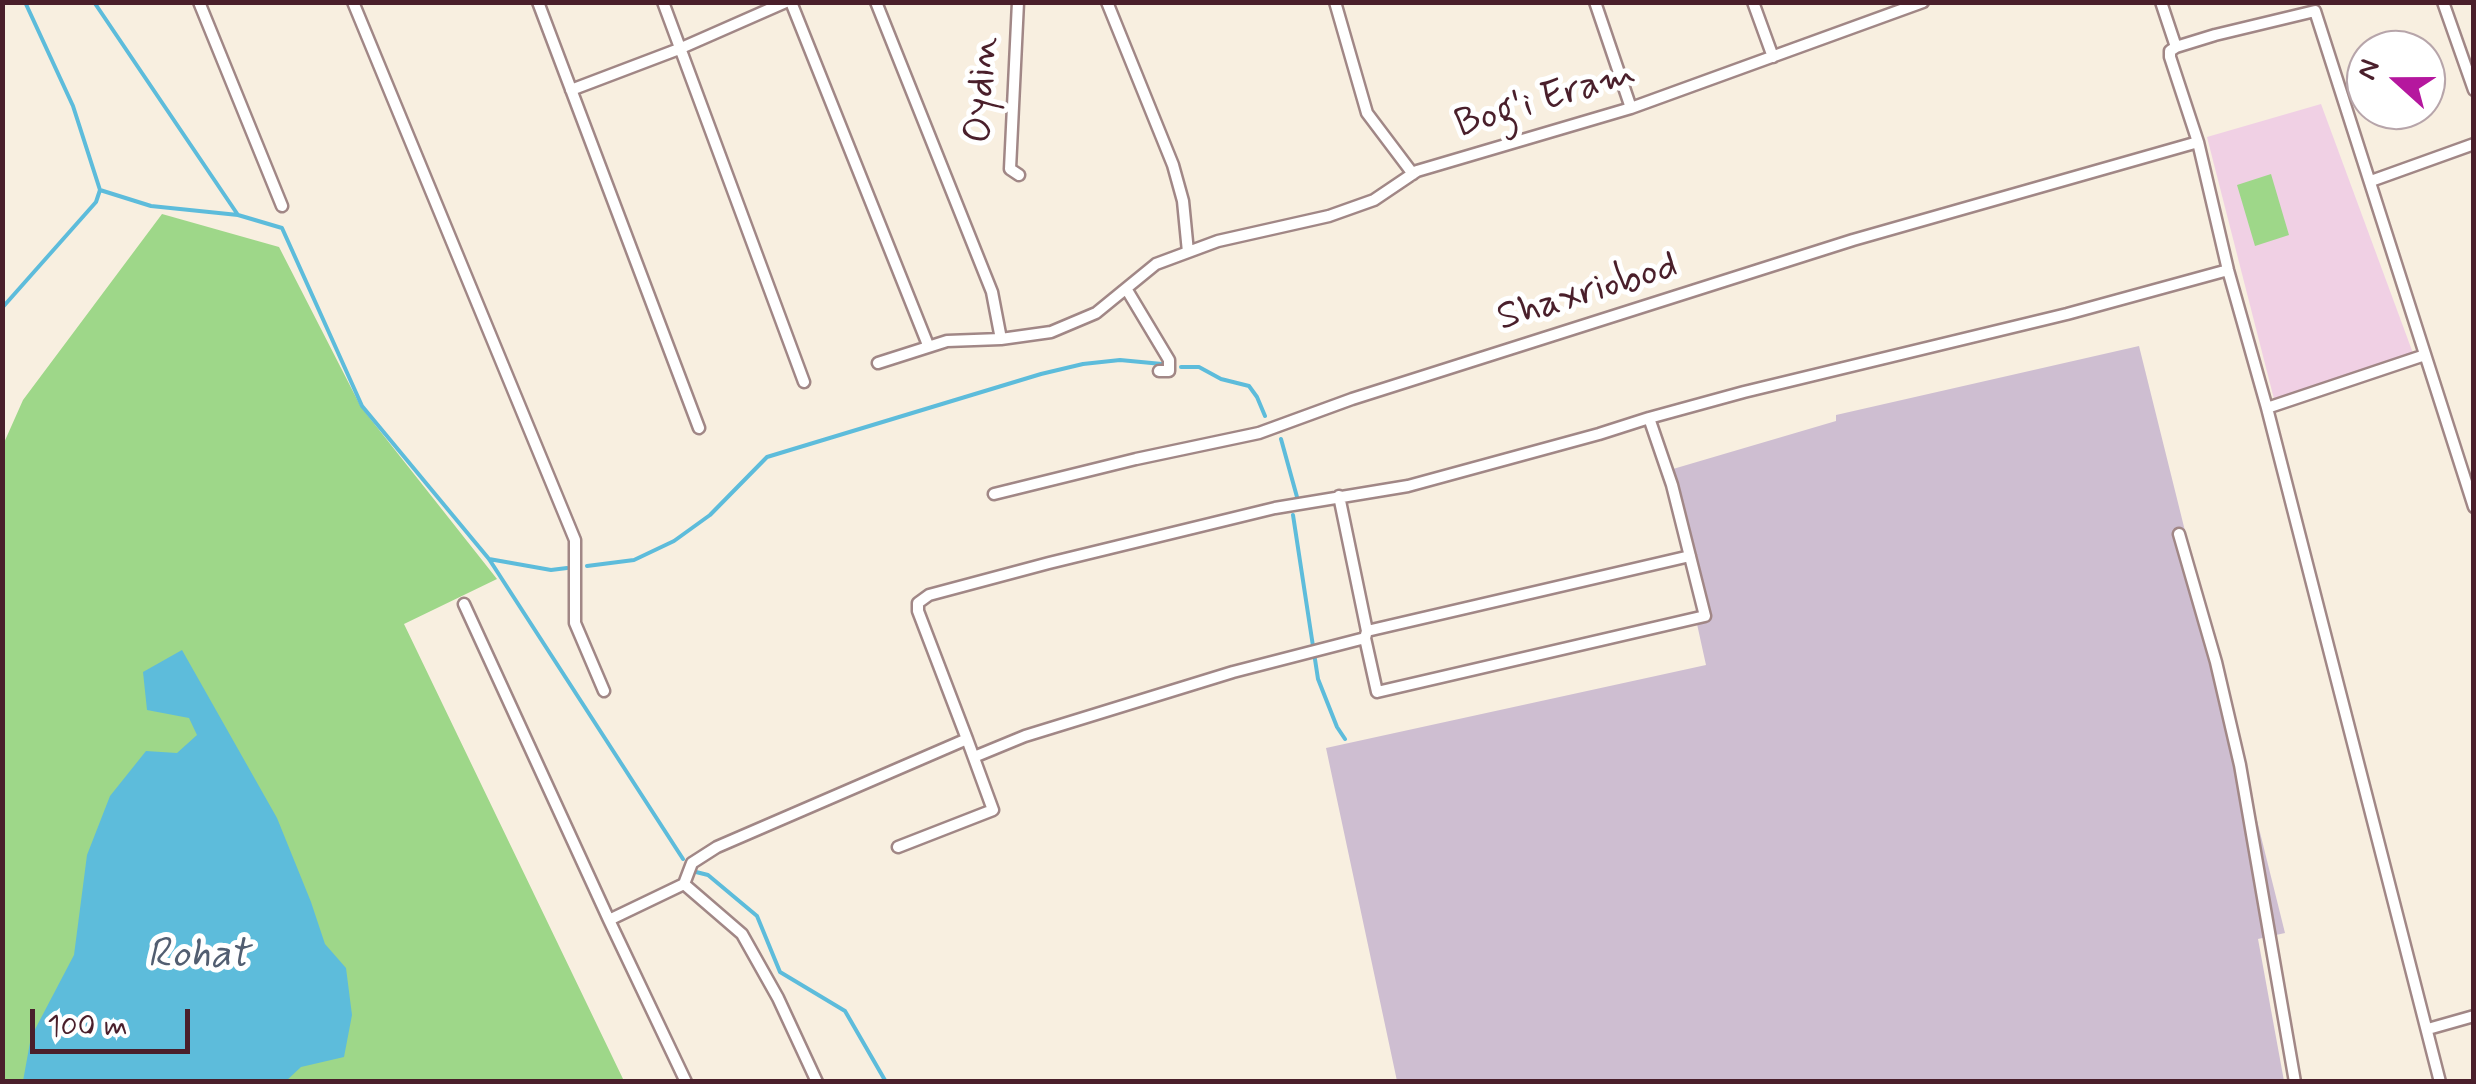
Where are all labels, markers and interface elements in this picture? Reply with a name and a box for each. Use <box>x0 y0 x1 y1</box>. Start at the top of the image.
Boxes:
north arrow <box>2346 30 2446 130</box>
street label: Oydin <box>957 35 1011 145</box>
street label: Bog'i Eram <box>1450 51 1642 151</box>
text: N <box>2349 54 2390 85</box>
street label: Shaxriobod <box>1492 244 1684 344</box>
water label: Rohat <box>147 932 249 982</box>
scale bar <box>35 989 195 1051</box>
text: 100 m <box>47 1007 128 1046</box>

